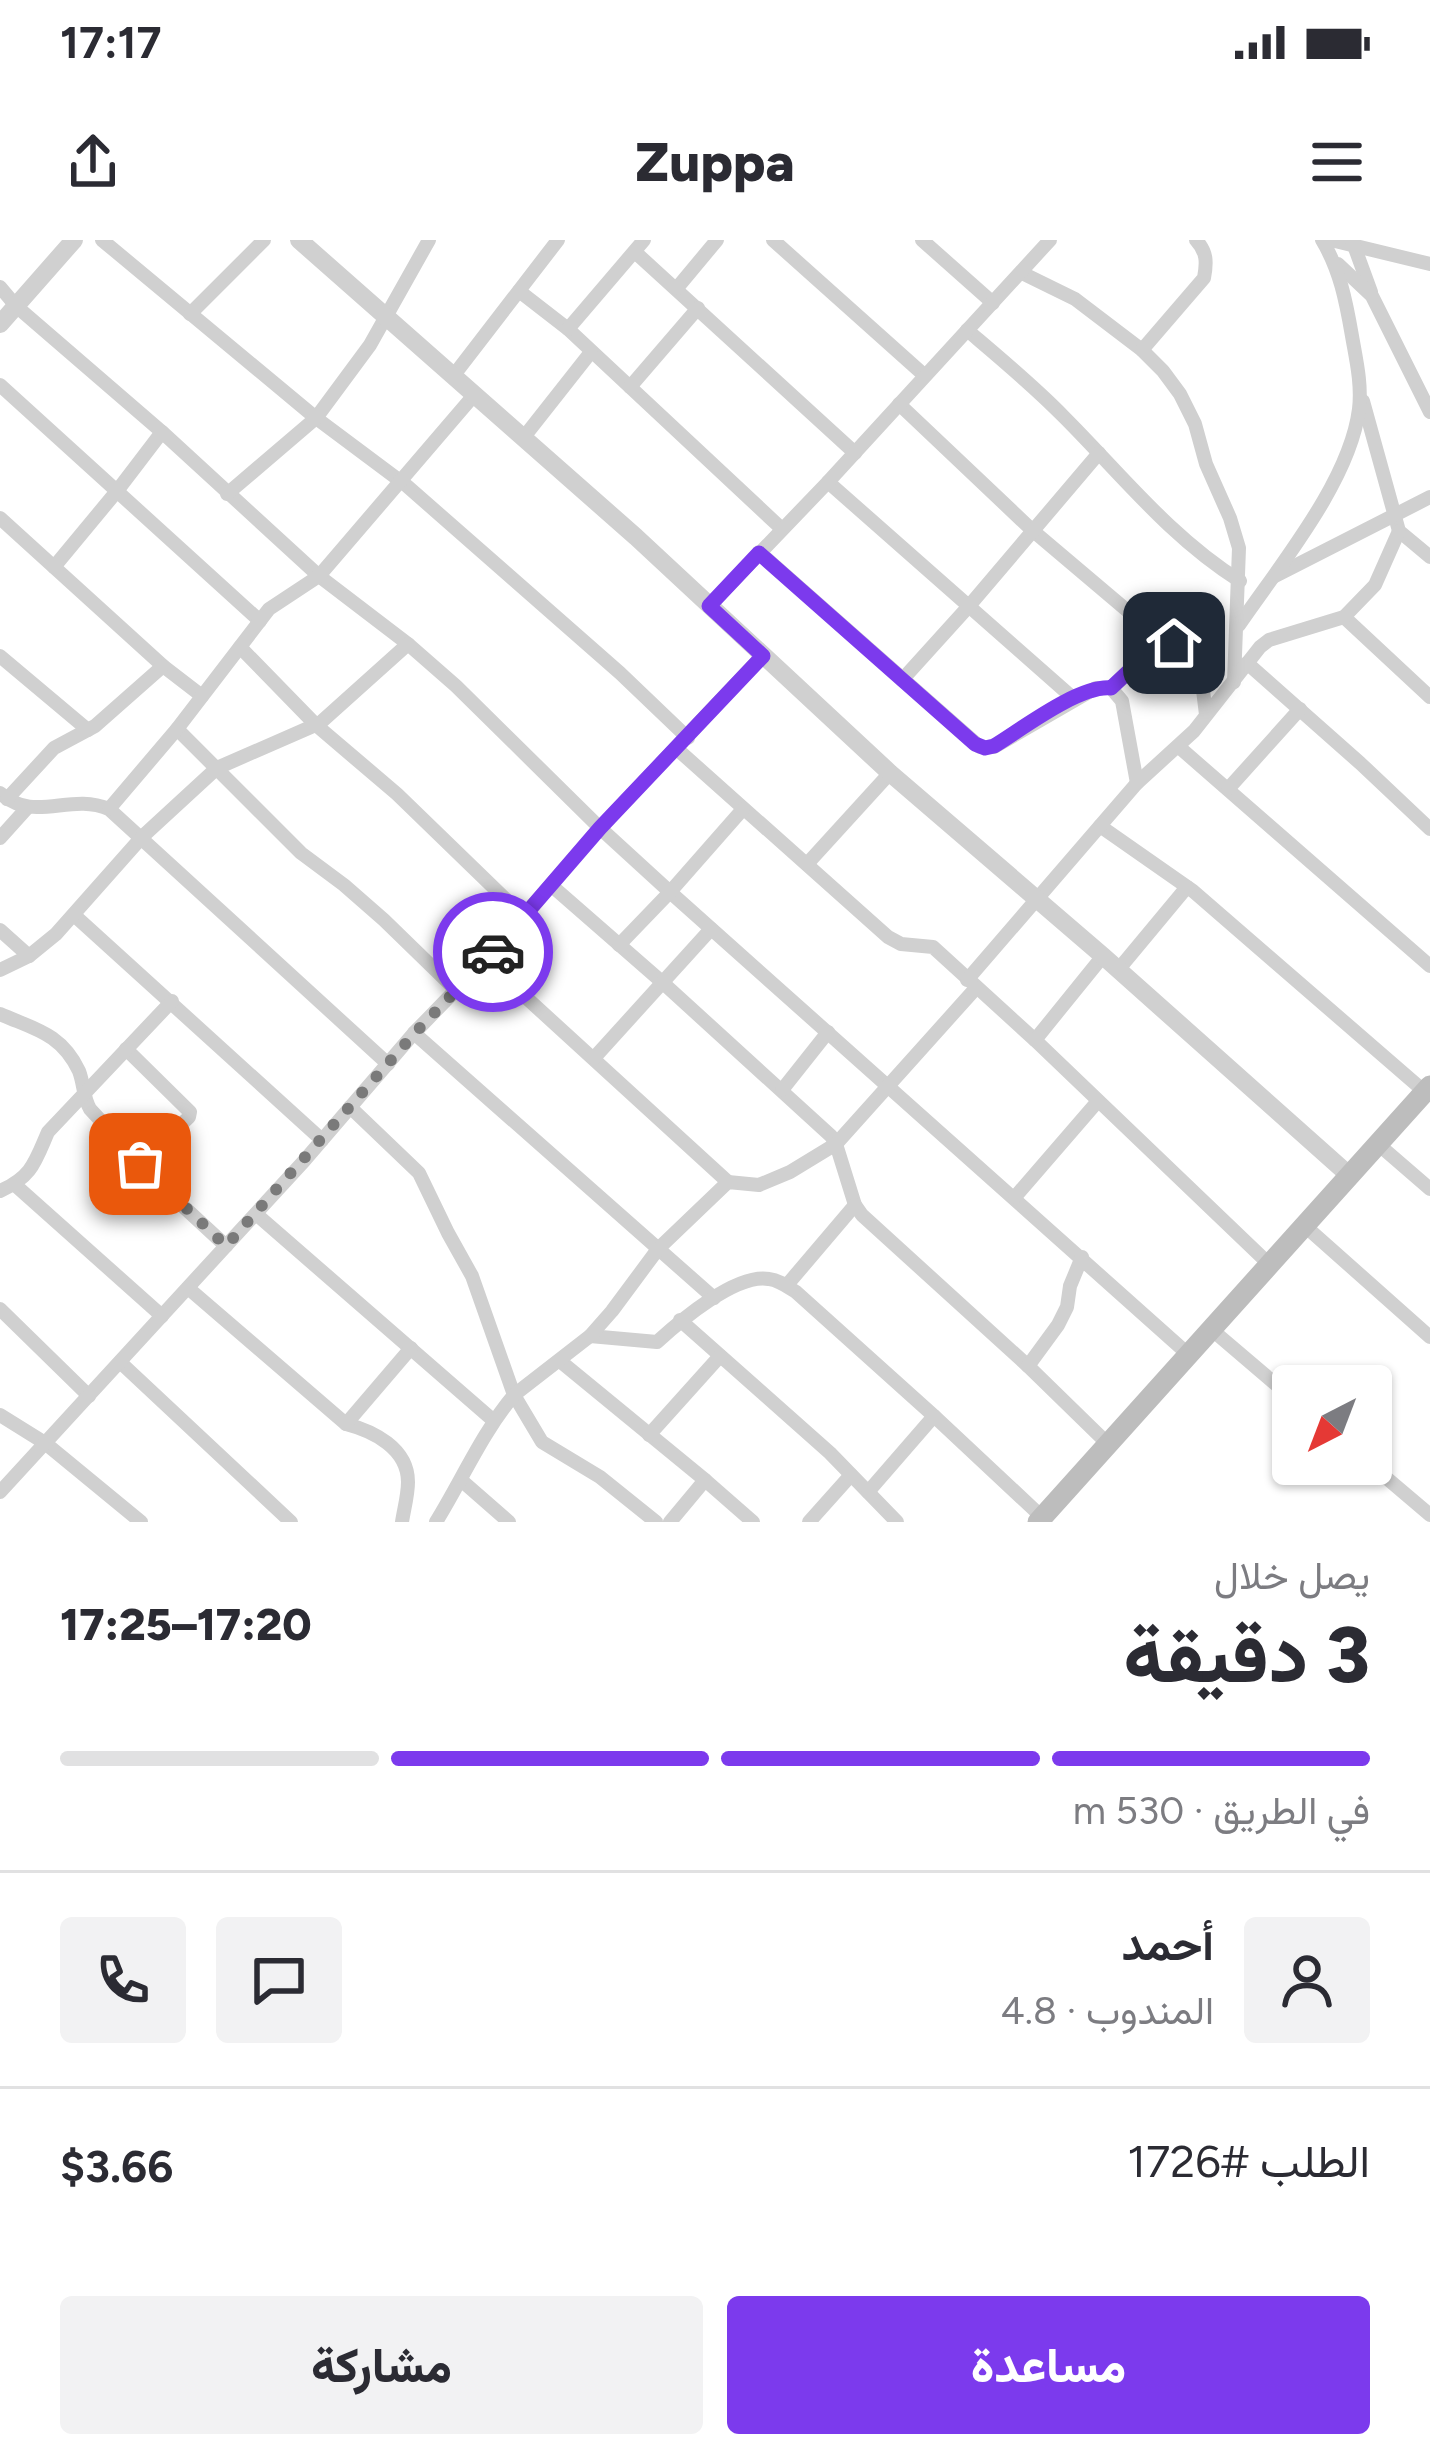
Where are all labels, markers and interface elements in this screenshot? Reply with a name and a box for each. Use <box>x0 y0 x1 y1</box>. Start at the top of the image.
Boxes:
text: 17:17 <box>60 15 162 69</box>
icon: share <box>60 129 126 195</box>
icon: menu <box>1304 129 1370 195</box>
text: Zuppa <box>635 130 795 195</box>
pin <box>1123 592 1225 694</box>
icon: home <box>1141 610 1207 676</box>
courier <box>433 892 553 1012</box>
icon: car <box>460 919 526 985</box>
pin <box>89 1113 191 1215</box>
icon: bag <box>107 1131 173 1197</box>
north arrow <box>1272 1365 1392 1485</box>
map controls <box>1272 1365 1392 1485</box>
text: يصل خلال <box>1214 1552 1370 1599</box>
text: 17:20–17:25 <box>60 1597 312 1651</box>
text: 3 دقيقة <box>1123 1608 1370 1702</box>
text: في الطريق · 530 m <box>1073 1787 1370 1834</box>
button: phone <box>60 1917 186 2043</box>
button: chat <box>216 1917 342 2043</box>
text: أحمد <box>1122 1917 1214 1971</box>
button: person <box>1244 1917 1370 2043</box>
text: المندوب · 4.8 <box>1001 1987 1214 2034</box>
text: الطلب #1726 <box>1127 2134 1370 2188</box>
text: $3.66 <box>60 2139 173 2193</box>
button: مشاركة <box>60 2296 703 2434</box>
button: مساعدة <box>727 2296 1370 2434</box>

